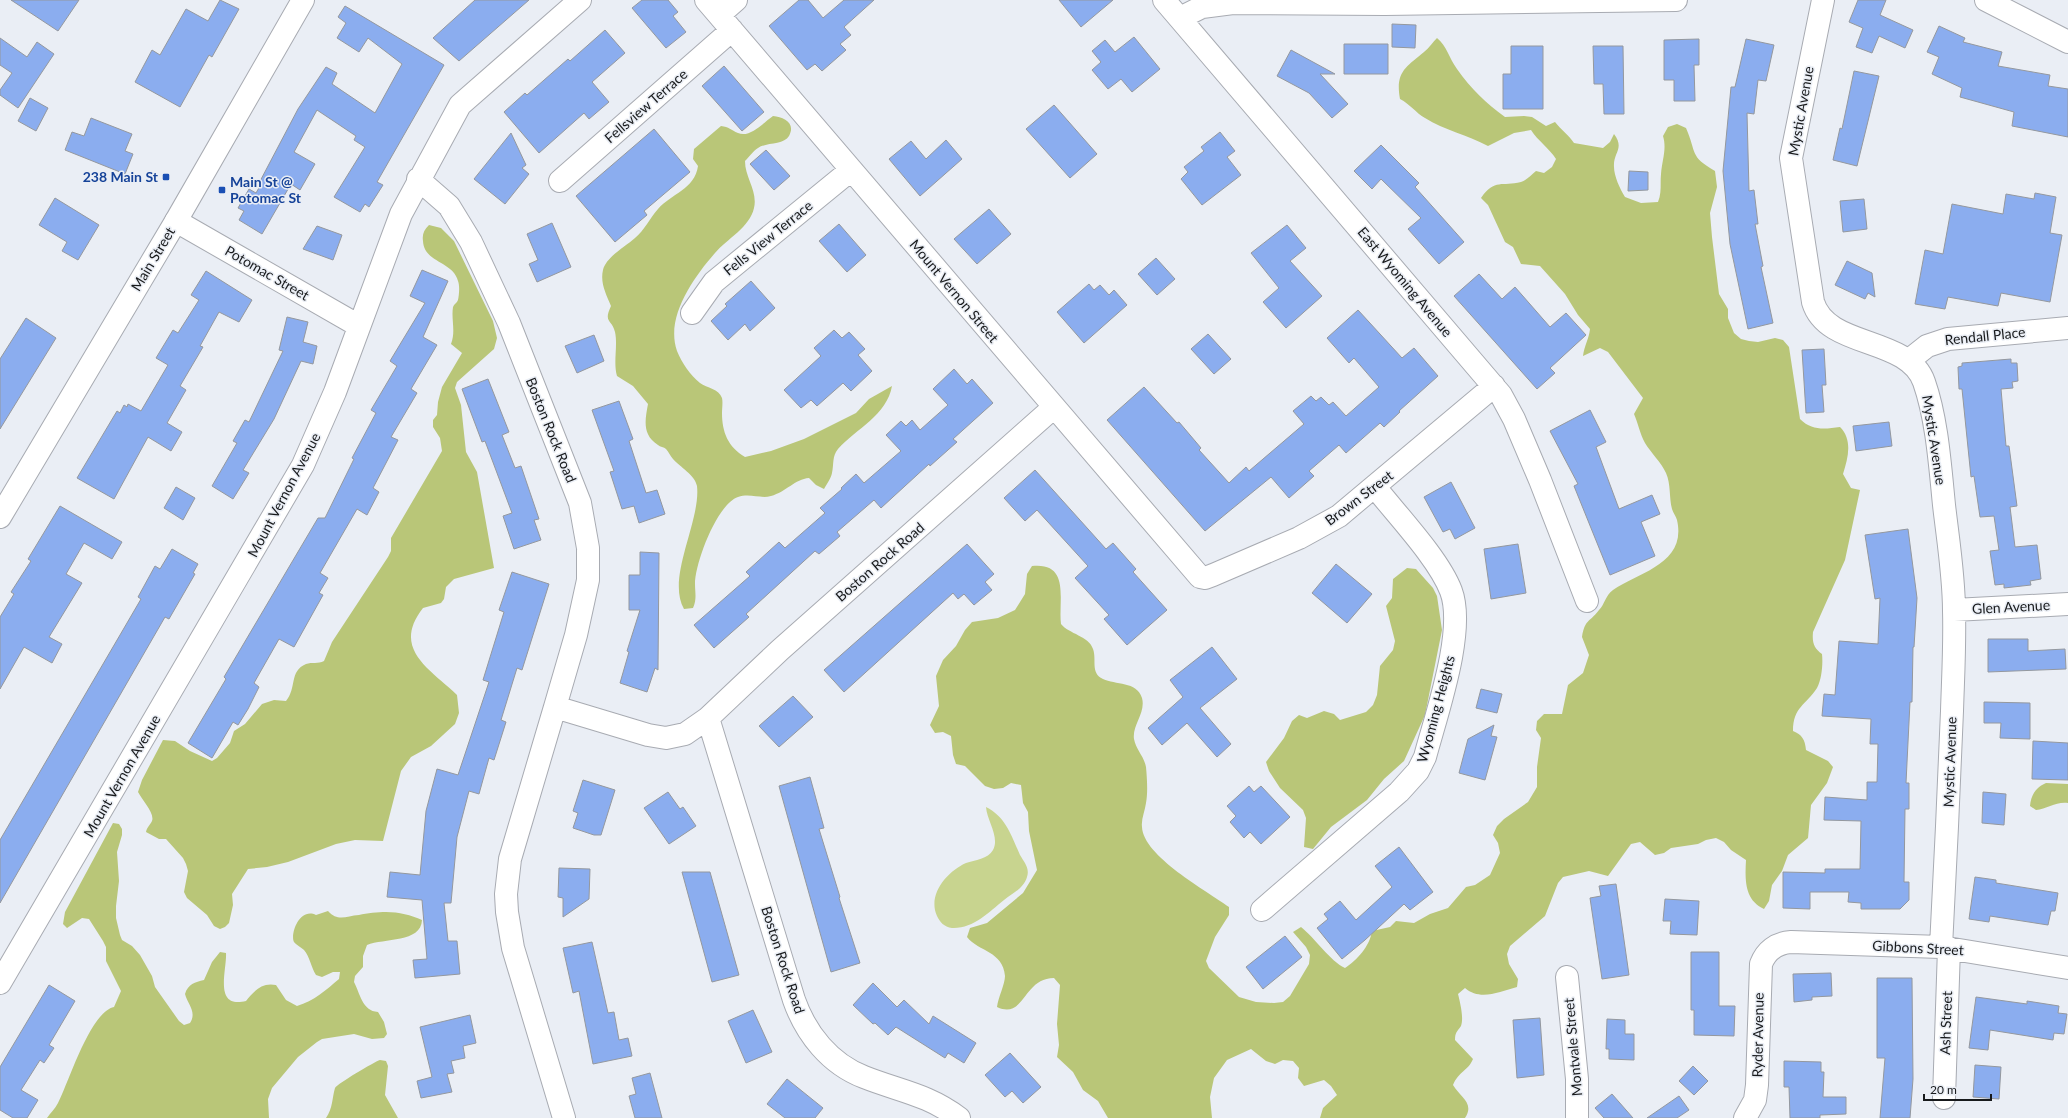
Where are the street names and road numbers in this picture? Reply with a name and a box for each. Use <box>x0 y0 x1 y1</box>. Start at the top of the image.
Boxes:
street label: Fellsview Terrace <box>601 65 690 146</box>
street label: Mystic Avenue <box>1784 65 1817 157</box>
street label: Fells View Terrace <box>720 197 816 279</box>
street label: East Wyoming Avenue <box>1354 223 1456 340</box>
street label: Main Street <box>127 224 178 294</box>
street label: Mount Vernon Street <box>906 236 1002 346</box>
street label: Potomac Street <box>222 242 312 304</box>
street label: Rendall Place <box>1944 323 2026 348</box>
street label: Boston Rock Road <box>523 375 580 485</box>
street label: Mystic Avenue <box>1919 394 1950 486</box>
street label: Mount Vernon Avenue <box>244 430 324 560</box>
street label: Brown Street <box>1321 466 1396 529</box>
street label: Boston Rock Road <box>832 518 927 605</box>
street label: Glen Avenue <box>1972 596 2050 617</box>
street label: Wyoming Heights <box>1413 653 1458 764</box>
street label: Mount Vernon Avenue <box>80 712 163 840</box>
street label: Mystic Avenue <box>1939 716 1960 808</box>
street label: Boston Rock Road <box>758 904 809 1016</box>
street label: Gibbons Street <box>1872 937 1964 958</box>
street label: Ash Street <box>1936 991 1955 1055</box>
street label: Ryder Avenue <box>1748 992 1767 1078</box>
street label: Montvale Street <box>1560 997 1585 1097</box>

